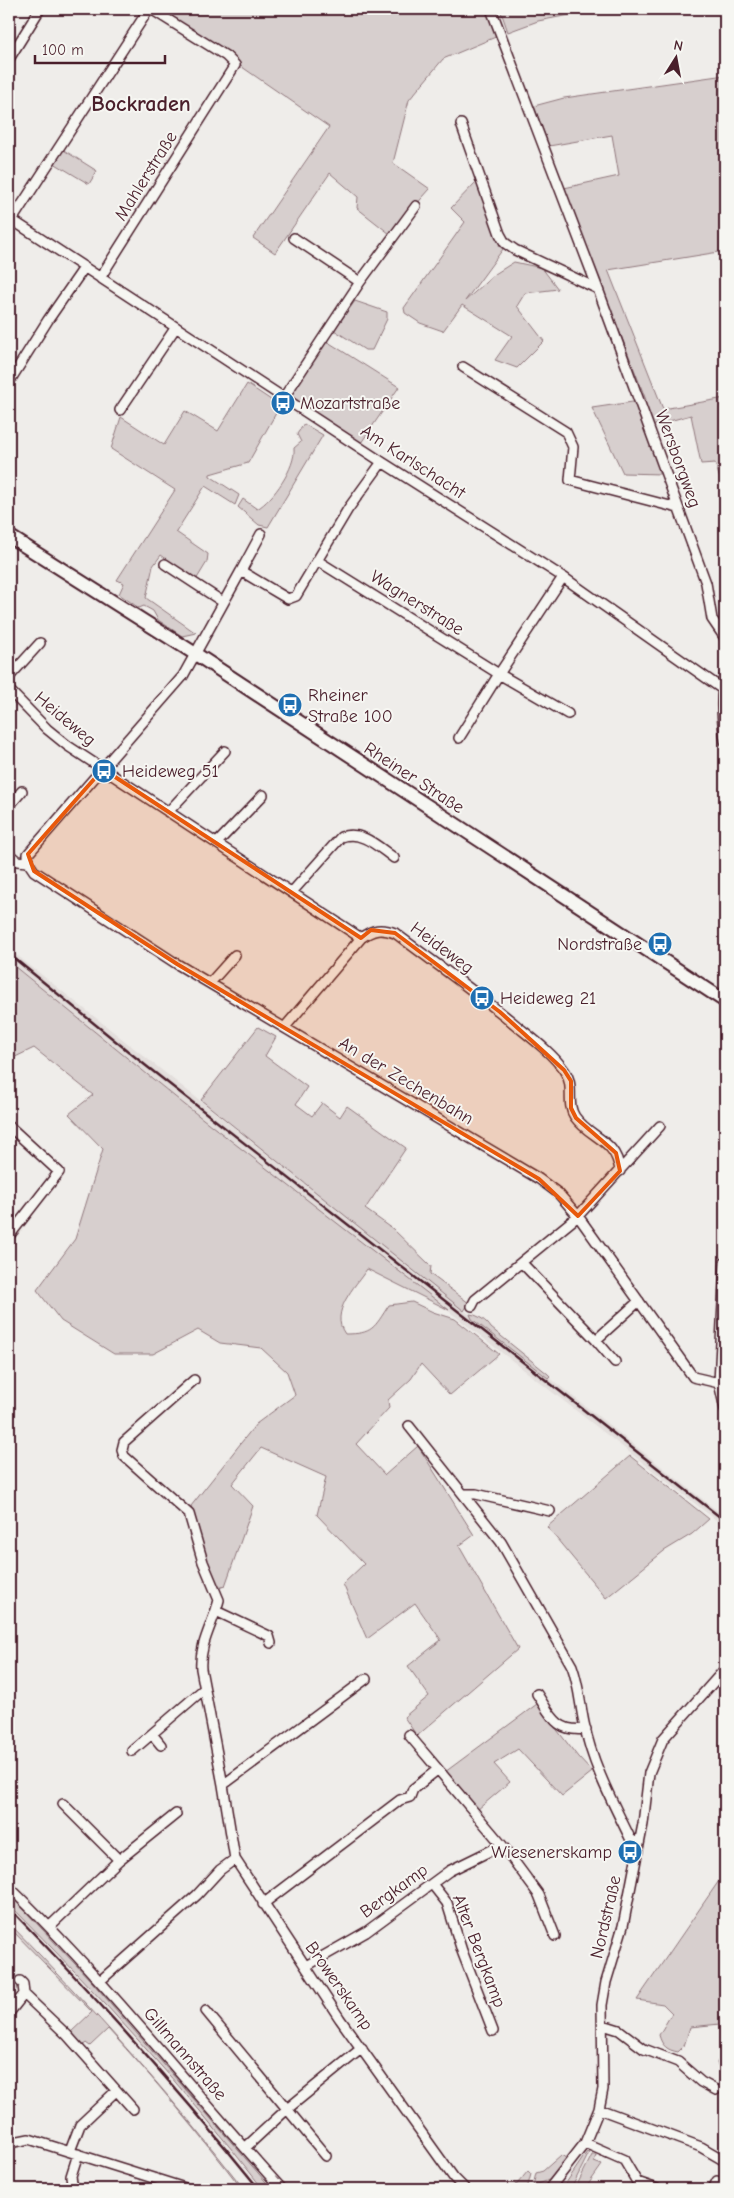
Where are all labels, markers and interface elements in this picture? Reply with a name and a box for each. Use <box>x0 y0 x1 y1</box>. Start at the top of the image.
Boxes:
scale bar <box>35 32 165 64</box>
north arrow <box>652 32 702 82</box>
text: N <box>672 37 684 55</box>
text: 100 m <box>42 41 84 59</box>
district label: Bockraden <box>91 91 191 117</box>
street label: Mahlerstraße <box>110 127 182 225</box>
bus stop icon: Mozartstraße <box>270 390 296 416</box>
place label: Mozartstraße <box>300 393 400 414</box>
street label: Wersborgweg <box>651 407 705 511</box>
street label: Am Karlschacht <box>357 420 470 504</box>
street label: Wagnerstraße <box>366 566 468 640</box>
place label: Rheiner Straße 100 <box>308 685 393 727</box>
street label: Heideweg <box>30 687 100 751</box>
bus stop icon: Rheiner Straße 100 <box>277 692 303 718</box>
street label: Rheiner Straße <box>360 738 468 818</box>
bus stop icon: Heideweg 51 <box>91 758 117 784</box>
place label: Heideweg 51 <box>122 761 219 782</box>
street label: Heideweg <box>406 917 478 979</box>
bus stop icon: Nordstraße <box>647 931 673 957</box>
place label: Nordstraße <box>557 934 642 955</box>
bus stop icon: Heideweg 21 <box>469 985 495 1011</box>
place label: Heideweg 21 <box>500 988 596 1009</box>
street label: An der Zechenbahn <box>335 1032 477 1130</box>
bus stop icon: Wiesenerskamp <box>617 1839 643 1865</box>
place label: Wiesenerskamp <box>491 1842 612 1863</box>
street label: Bergkamp <box>356 1859 432 1923</box>
street label: Nordstraße <box>586 1873 626 1961</box>
street label: Alter Bergkamp <box>448 1891 510 2011</box>
street label: Browerskamp <box>301 1938 377 2034</box>
street label: Gillmannstraße <box>139 2003 231 2105</box>

